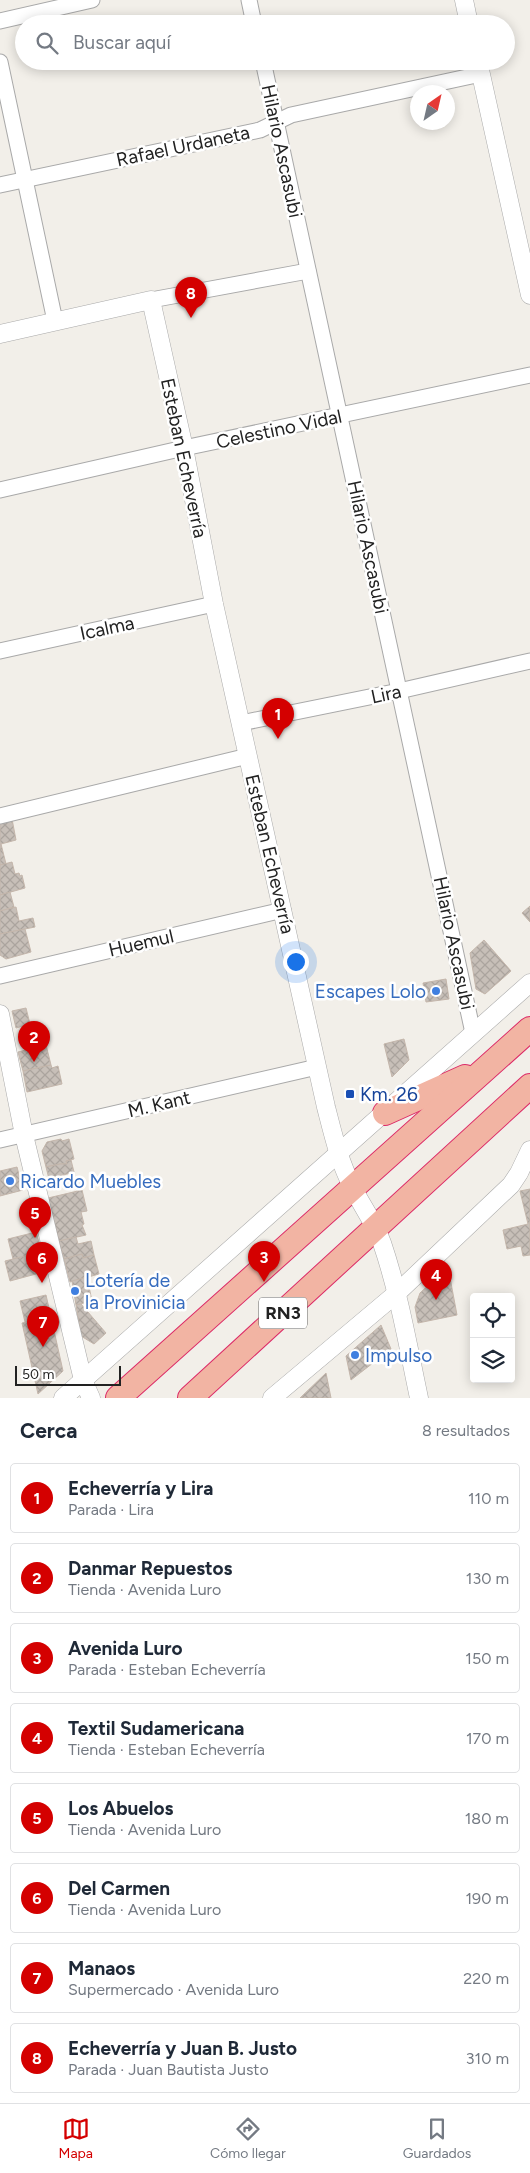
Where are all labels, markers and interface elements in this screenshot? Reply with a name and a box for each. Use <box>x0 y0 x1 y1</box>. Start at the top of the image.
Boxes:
search box <box>15 15 515 70</box>
icon: search <box>33 29 61 57</box>
text: Buscar aquí <box>73 31 171 54</box>
street label: Hilario Ascasubi <box>257 82 307 220</box>
north arrow <box>410 85 455 130</box>
street label: Rafael Urdaneta <box>114 121 252 171</box>
pin: 8 <box>175 277 207 318</box>
street label: Esteban Echeverría <box>156 376 212 540</box>
street label: Celestino Vidal <box>214 404 344 454</box>
street label: Hilario Ascasubi <box>343 478 393 616</box>
street label: Icalma <box>78 611 136 645</box>
street label: Lira <box>369 680 403 708</box>
pin: 1 <box>262 698 294 739</box>
street label: Esteban Echeverría <box>240 772 300 936</box>
street label: Hilario Ascasubi <box>429 874 479 1012</box>
street label: Huemul <box>106 924 176 962</box>
your location <box>283 949 309 975</box>
place label: Escapes Lolo <box>315 980 426 1003</box>
marker: Escapes Lolo <box>430 985 442 997</box>
pin: 2 <box>18 1021 50 1062</box>
place label: Km. 26 <box>360 1083 418 1106</box>
street label: M. Kant <box>125 1086 193 1122</box>
marker: Km. 26 <box>344 1088 356 1100</box>
place label: Ricardo Muebles <box>20 1170 161 1193</box>
marker: Ricardo Muebles <box>4 1175 16 1187</box>
pin: 5 <box>19 1197 51 1238</box>
pin: 3 <box>248 1241 280 1282</box>
pin: 6 <box>26 1242 58 1283</box>
pin: 4 <box>420 1259 452 1300</box>
place label: Lotería de la Provinicia <box>85 1269 185 1314</box>
marker: Lotería de la Provinicia <box>69 1285 81 1297</box>
map controls <box>470 1293 515 1383</box>
button: locate <box>470 1293 515 1338</box>
road number: RN3 <box>259 1298 307 1329</box>
pin: 7 <box>27 1306 59 1347</box>
button: layers <box>470 1338 515 1383</box>
place label: Impulso <box>365 1344 432 1367</box>
marker: Impulso <box>349 1349 361 1361</box>
scale bar <box>15 1363 121 1386</box>
text: 50 m <box>22 1366 54 1383</box>
text: Cerca <box>20 1418 77 1443</box>
text: 8 resultados <box>422 1421 510 1440</box>
text: Echeverría y Lira <box>68 1477 213 1500</box>
text: 1 <box>34 1489 40 1508</box>
text: 110 m <box>468 1489 509 1508</box>
text: Parada · Lira <box>68 1500 154 1519</box>
text: Danmar Repuestos <box>68 1557 232 1580</box>
text: 2 <box>32 1569 42 1588</box>
text: 130 m <box>466 1569 509 1588</box>
text: Tienda · Avenida Luro <box>68 1580 221 1599</box>
text: Avenida Luro <box>68 1637 183 1660</box>
text: 3 <box>33 1649 41 1668</box>
text: 150 m <box>465 1649 509 1668</box>
text: Parada · Esteban Echeverría <box>68 1660 266 1679</box>
text: Textil Sudamericana <box>68 1717 244 1740</box>
text: 4 <box>32 1729 42 1748</box>
text: 170 m <box>466 1729 509 1748</box>
text: Tienda · Esteban Echeverría <box>68 1740 265 1759</box>
text: Los Abuelos <box>68 1797 173 1820</box>
text: 5 <box>32 1809 42 1828</box>
text: 180 m <box>465 1809 509 1828</box>
text: Tienda · Avenida Luro <box>68 1820 221 1839</box>
text: Del Carmen <box>68 1877 170 1900</box>
text: 6 <box>32 1889 42 1908</box>
text: 190 m <box>466 1889 509 1908</box>
text: Tienda · Avenida Luro <box>68 1900 221 1919</box>
text: Manaos <box>68 1957 135 1980</box>
text: 7 <box>33 1969 41 1988</box>
text: 220 m <box>463 1969 509 1988</box>
text: Supermercado · Avenida Luro <box>68 1980 279 1999</box>
text: Echeverría y Juan B. Justo <box>68 2037 297 2060</box>
text: 8 <box>32 2049 42 2068</box>
text: 310 m <box>466 2049 509 2068</box>
text: Parada · Juan Bautista Justo <box>68 2060 269 2079</box>
tab: Mapa <box>59 2115 93 2162</box>
tab: Cómo llegar <box>210 2115 286 2162</box>
tab: Guardados <box>403 2115 471 2162</box>

